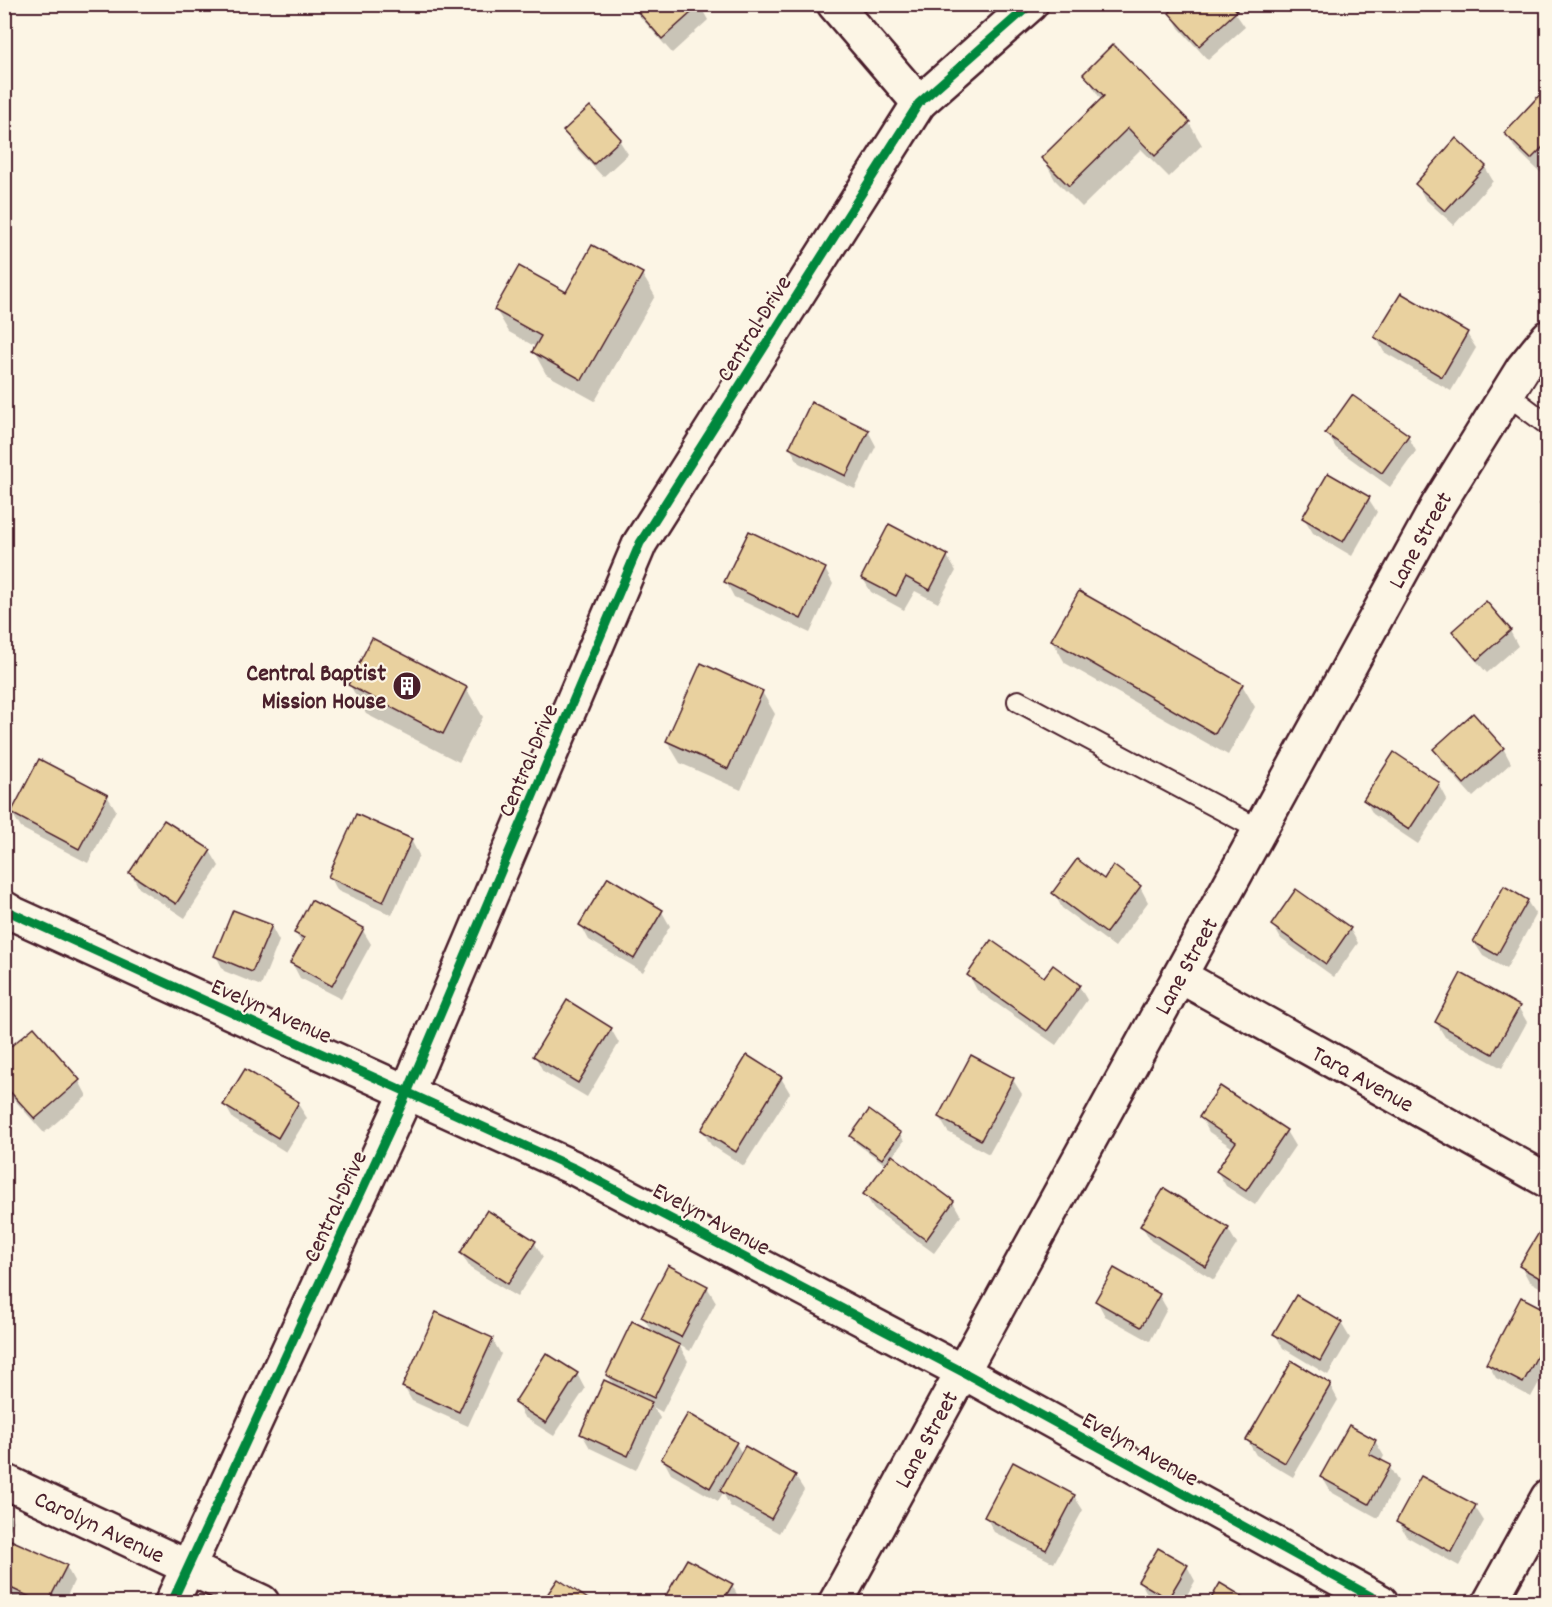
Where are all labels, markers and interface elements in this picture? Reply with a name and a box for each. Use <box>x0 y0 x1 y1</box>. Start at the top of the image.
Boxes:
street label: Central Drive <box>709 270 802 389</box>
street label: Lane Street <box>1381 486 1462 596</box>
place label: Central Baptist Mission House <box>246 658 386 720</box>
building icon: Central Baptist Mission House <box>391 670 423 702</box>
street label: Central Drive <box>491 699 569 823</box>
street label: Lane Street <box>1147 912 1229 1022</box>
street label: Evelyn Avenue <box>205 971 337 1055</box>
street label: Tara Avenue <box>1305 1039 1419 1123</box>
street label: Central Drive <box>296 1146 377 1269</box>
street label: Evelyn Avenue <box>646 1175 776 1266</box>
street label: Lane Street <box>888 1385 969 1495</box>
street label: Evelyn Avenue <box>1075 1404 1204 1497</box>
street label: Carolyn Avenue <box>28 1484 170 1574</box>

